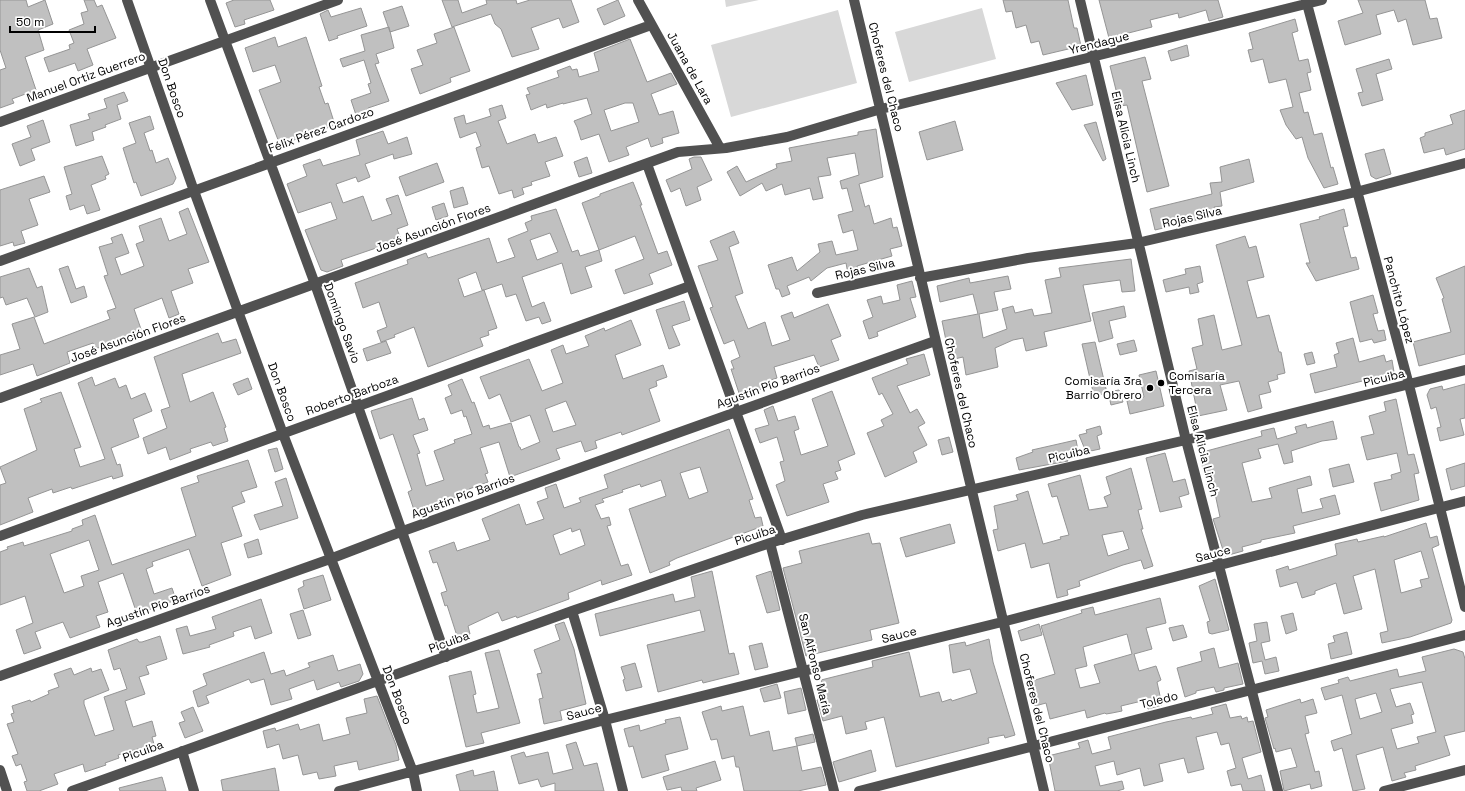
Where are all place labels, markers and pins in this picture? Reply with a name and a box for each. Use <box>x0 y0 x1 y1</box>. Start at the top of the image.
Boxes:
place label: Comisaría Tercera <box>1169 368 1225 398</box>
place label: Comisaría 3ra Barrio Obrero <box>1065 373 1142 403</box>
marker: Comisaría Tercera <box>1156 378 1166 388</box>
marker: Comisaría 3ra Barrio Obrero <box>1145 383 1155 393</box>

